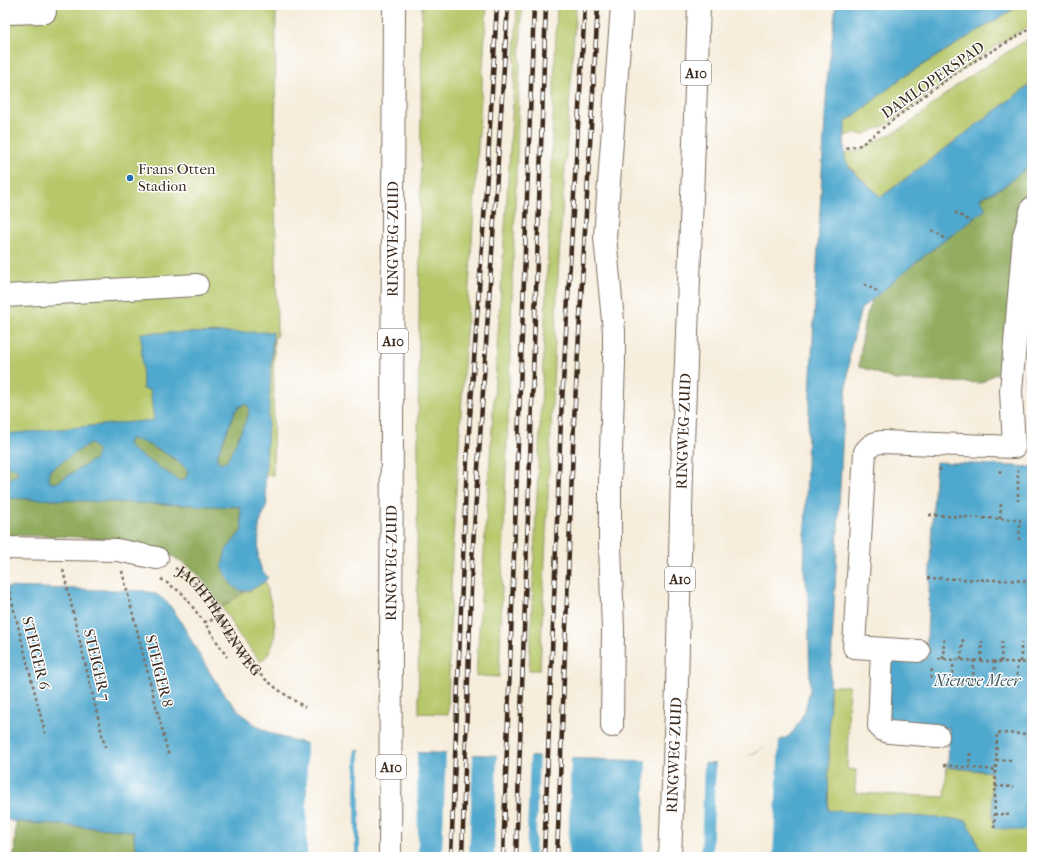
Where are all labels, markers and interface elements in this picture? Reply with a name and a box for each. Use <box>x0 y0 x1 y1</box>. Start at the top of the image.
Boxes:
street label: DAMLOPERSPAD <box>878 38 988 122</box>
road number: A10 <box>681 61 711 85</box>
place label: Frans Otten Stadion <box>138 160 216 195</box>
marker: Frans Otten Stadion <box>125 173 135 183</box>
street label: RINGWEG-ZUID <box>384 181 402 297</box>
road number: A10 <box>378 329 408 353</box>
street label: RINGWEG-ZUID <box>673 373 695 489</box>
street label: RINGWEG-ZUID <box>382 505 401 621</box>
street label: JACHTHAVENWEG <box>173 562 265 680</box>
road number: A10 <box>665 567 695 591</box>
street label: STEIGER 6 <box>18 615 54 692</box>
street label: STEIGER 7 <box>80 627 114 703</box>
street label: STEIGER 8 <box>141 633 177 709</box>
water label: Nieuwe Meer <box>933 671 1022 690</box>
street label: RINGWEG-ZUID <box>663 697 686 813</box>
road number: A10 <box>376 755 406 779</box>

